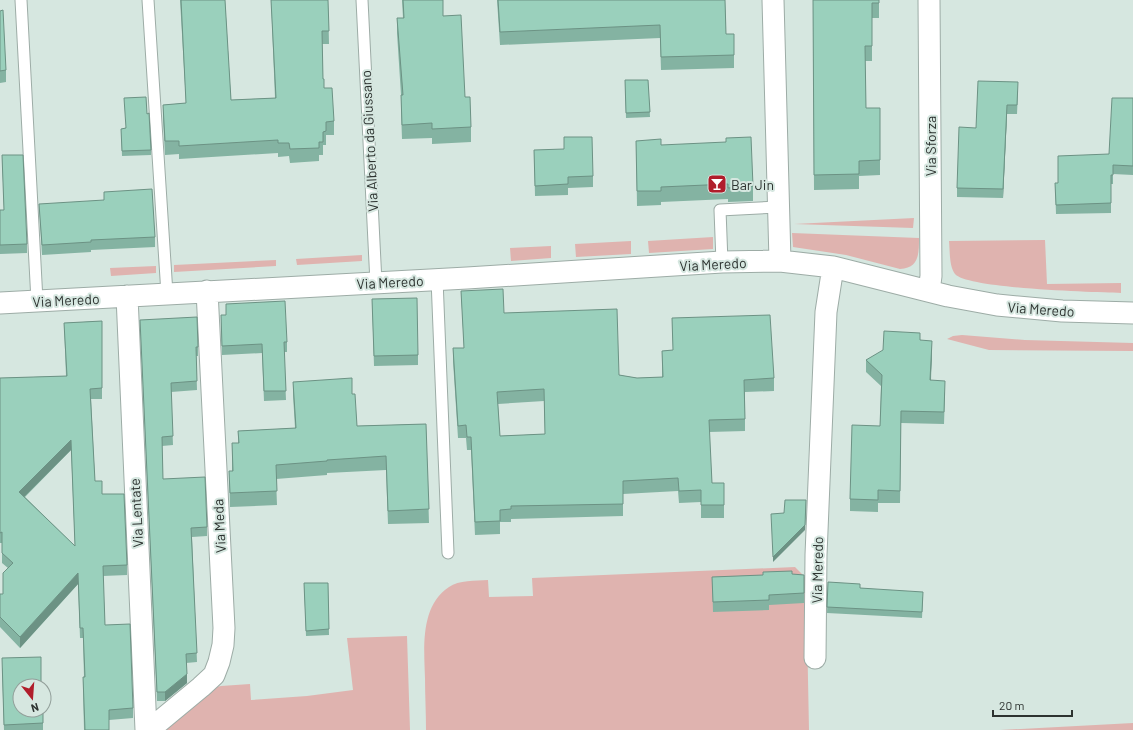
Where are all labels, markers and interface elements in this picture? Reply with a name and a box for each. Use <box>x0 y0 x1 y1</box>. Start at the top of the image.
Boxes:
street label: Via Alberto da Giussano <box>357 70 381 212</box>
street label: Via Sforza <box>922 116 939 176</box>
bar icon: Bar Jin <box>706 173 728 195</box>
place label: Bar Jin <box>731 176 774 193</box>
street label: Via Meredo <box>679 254 747 274</box>
street label: Via Meredo <box>356 272 424 292</box>
street label: Via Meredo <box>32 290 100 310</box>
street label: Via Meredo <box>1007 298 1075 320</box>
street label: Via Lentate <box>126 478 146 548</box>
street label: Via Meda <box>209 499 229 553</box>
street label: Via Meredo <box>808 536 826 604</box>
north arrow <box>12 678 52 718</box>
scale bar <box>993 692 1072 718</box>
text: 20 m <box>999 698 1025 712</box>
text: N <box>30 701 40 715</box>

